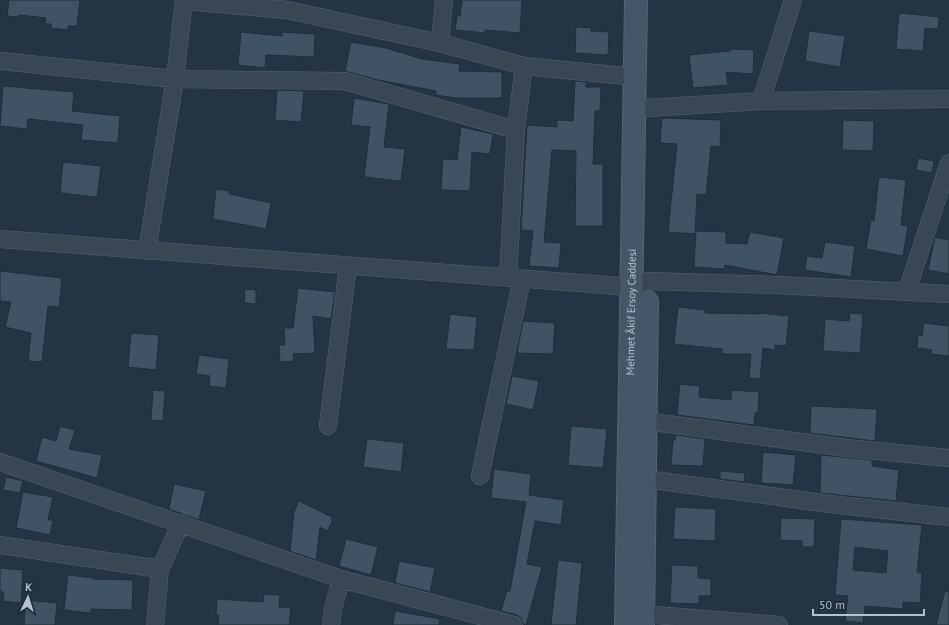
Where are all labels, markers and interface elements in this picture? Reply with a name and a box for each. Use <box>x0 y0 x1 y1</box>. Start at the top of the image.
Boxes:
street label: Mehmet Âkif Ersoy Caddesi <box>623 249 639 375</box>
north arrow <box>8 577 48 617</box>
text: K <box>25 580 33 594</box>
scale bar <box>813 591 924 617</box>
text: 50 m <box>819 597 845 612</box>

